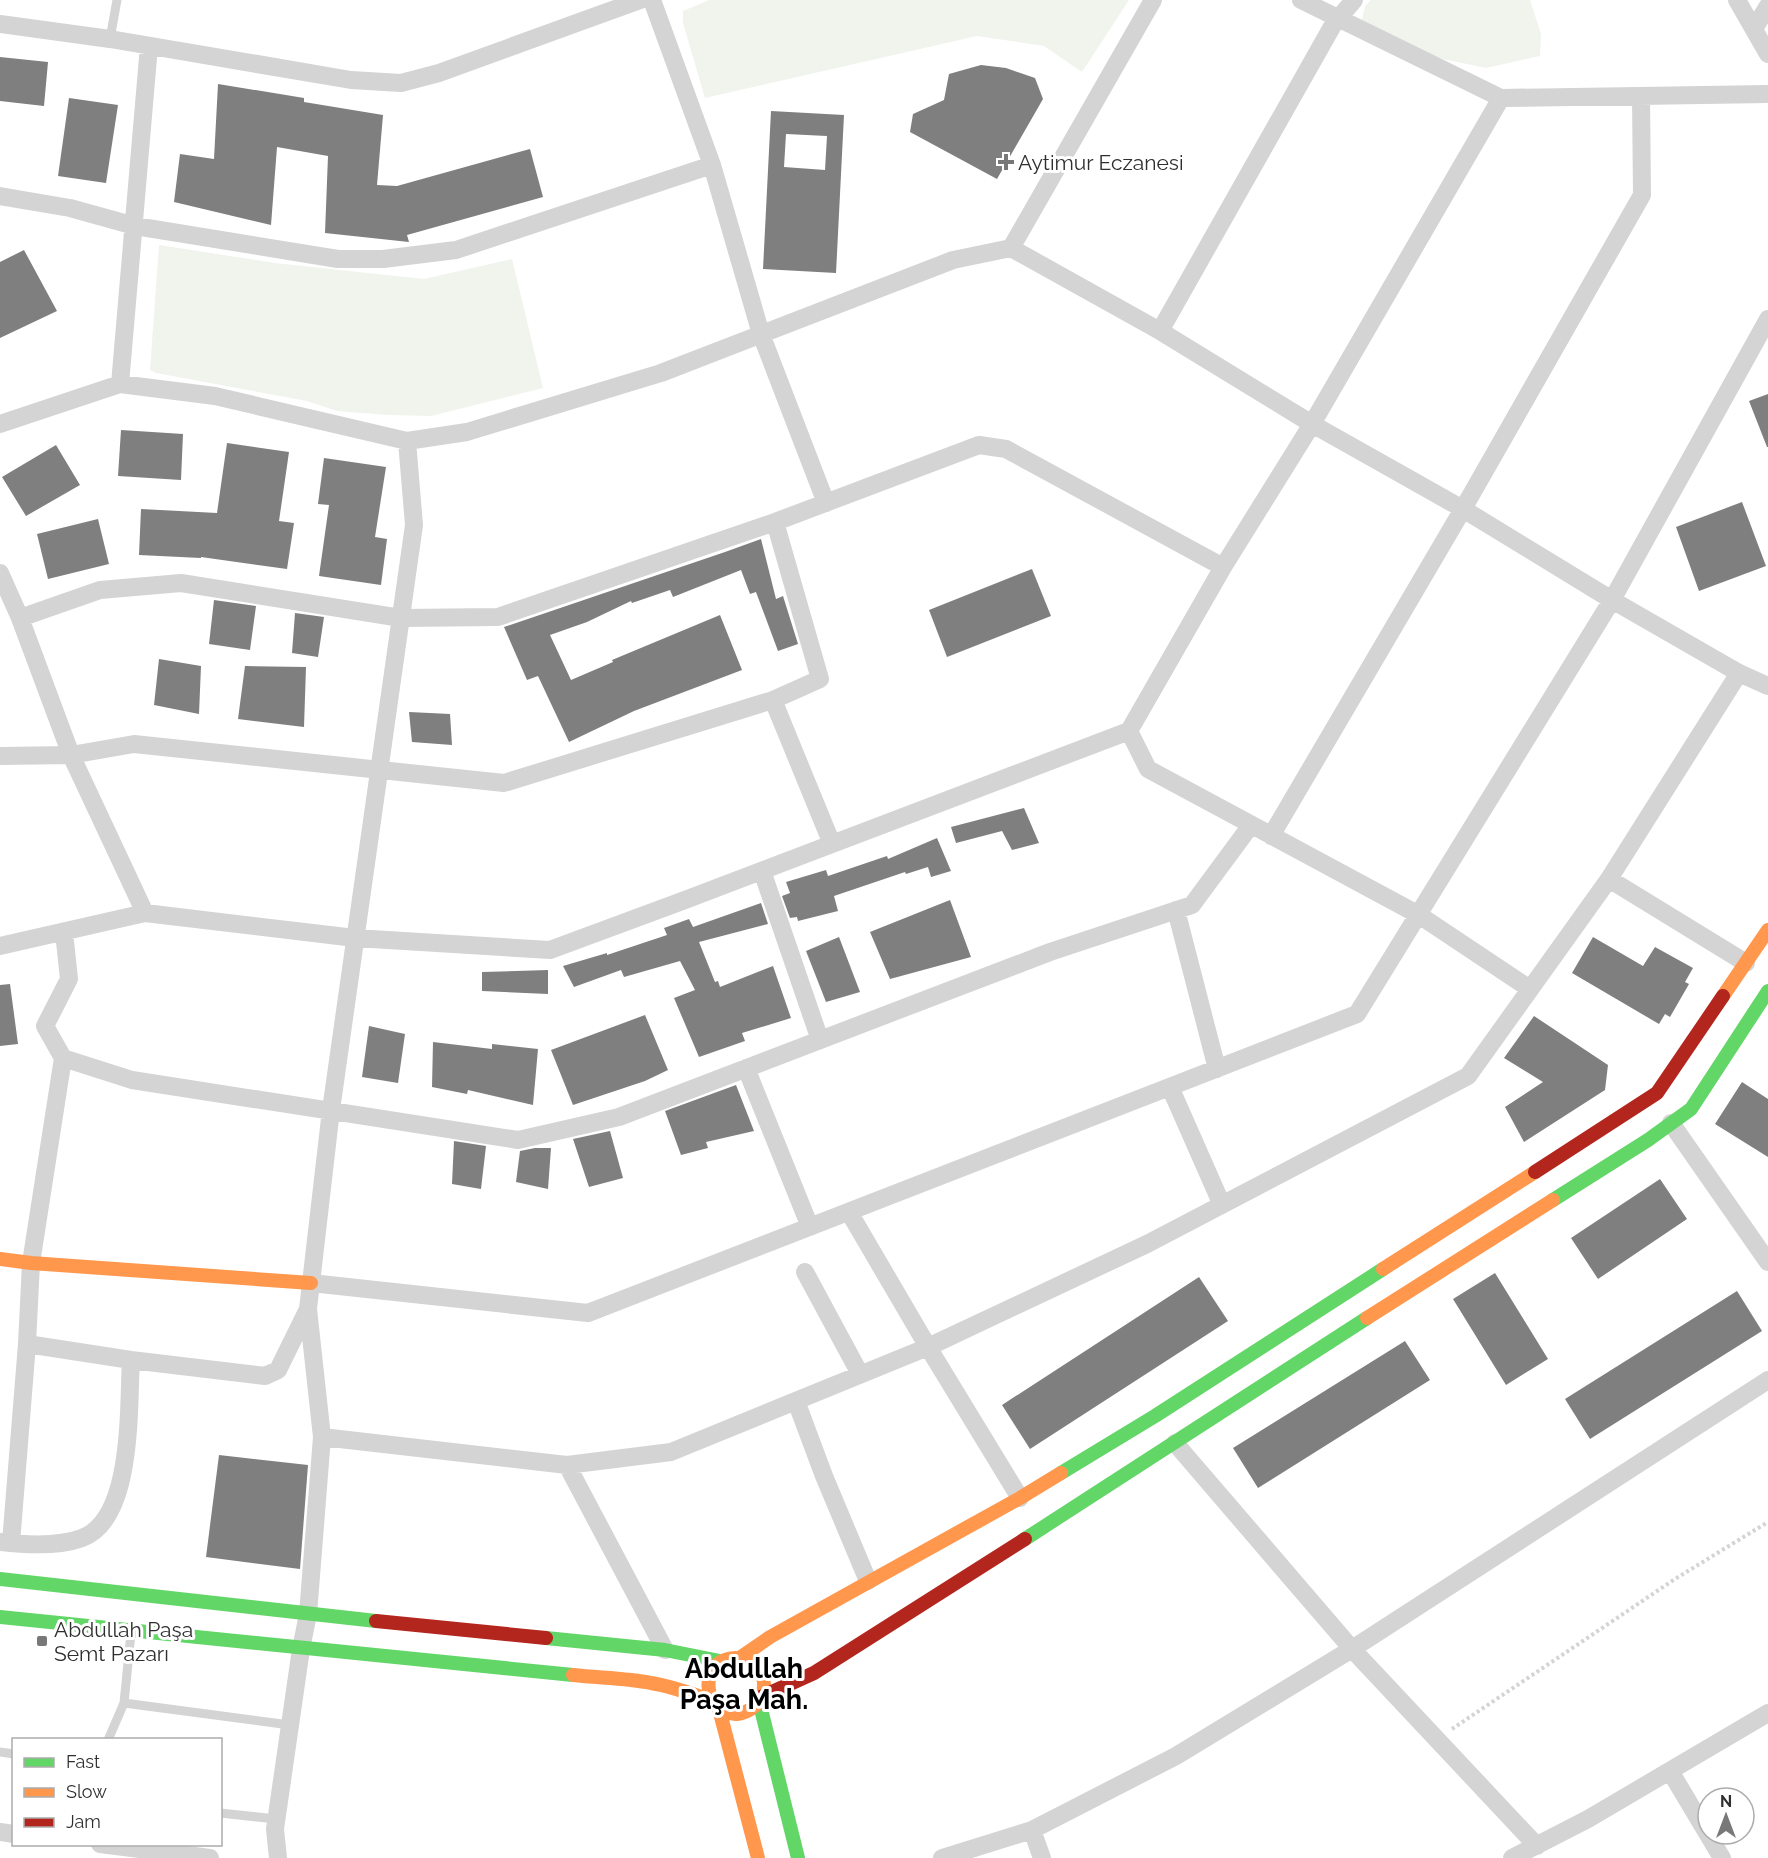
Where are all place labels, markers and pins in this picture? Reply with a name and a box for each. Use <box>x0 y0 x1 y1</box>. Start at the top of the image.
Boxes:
place label: Aytimur Eczanesi <box>1018 150 1184 175</box>
marker: Aytimur Eczanesi <box>999 155 1013 169</box>
place label: Abdullah Paşa Semt Pazarı <box>54 1617 193 1666</box>
marker: Abdullah Paşa Semt Pazarı <box>35 1634 49 1648</box>

